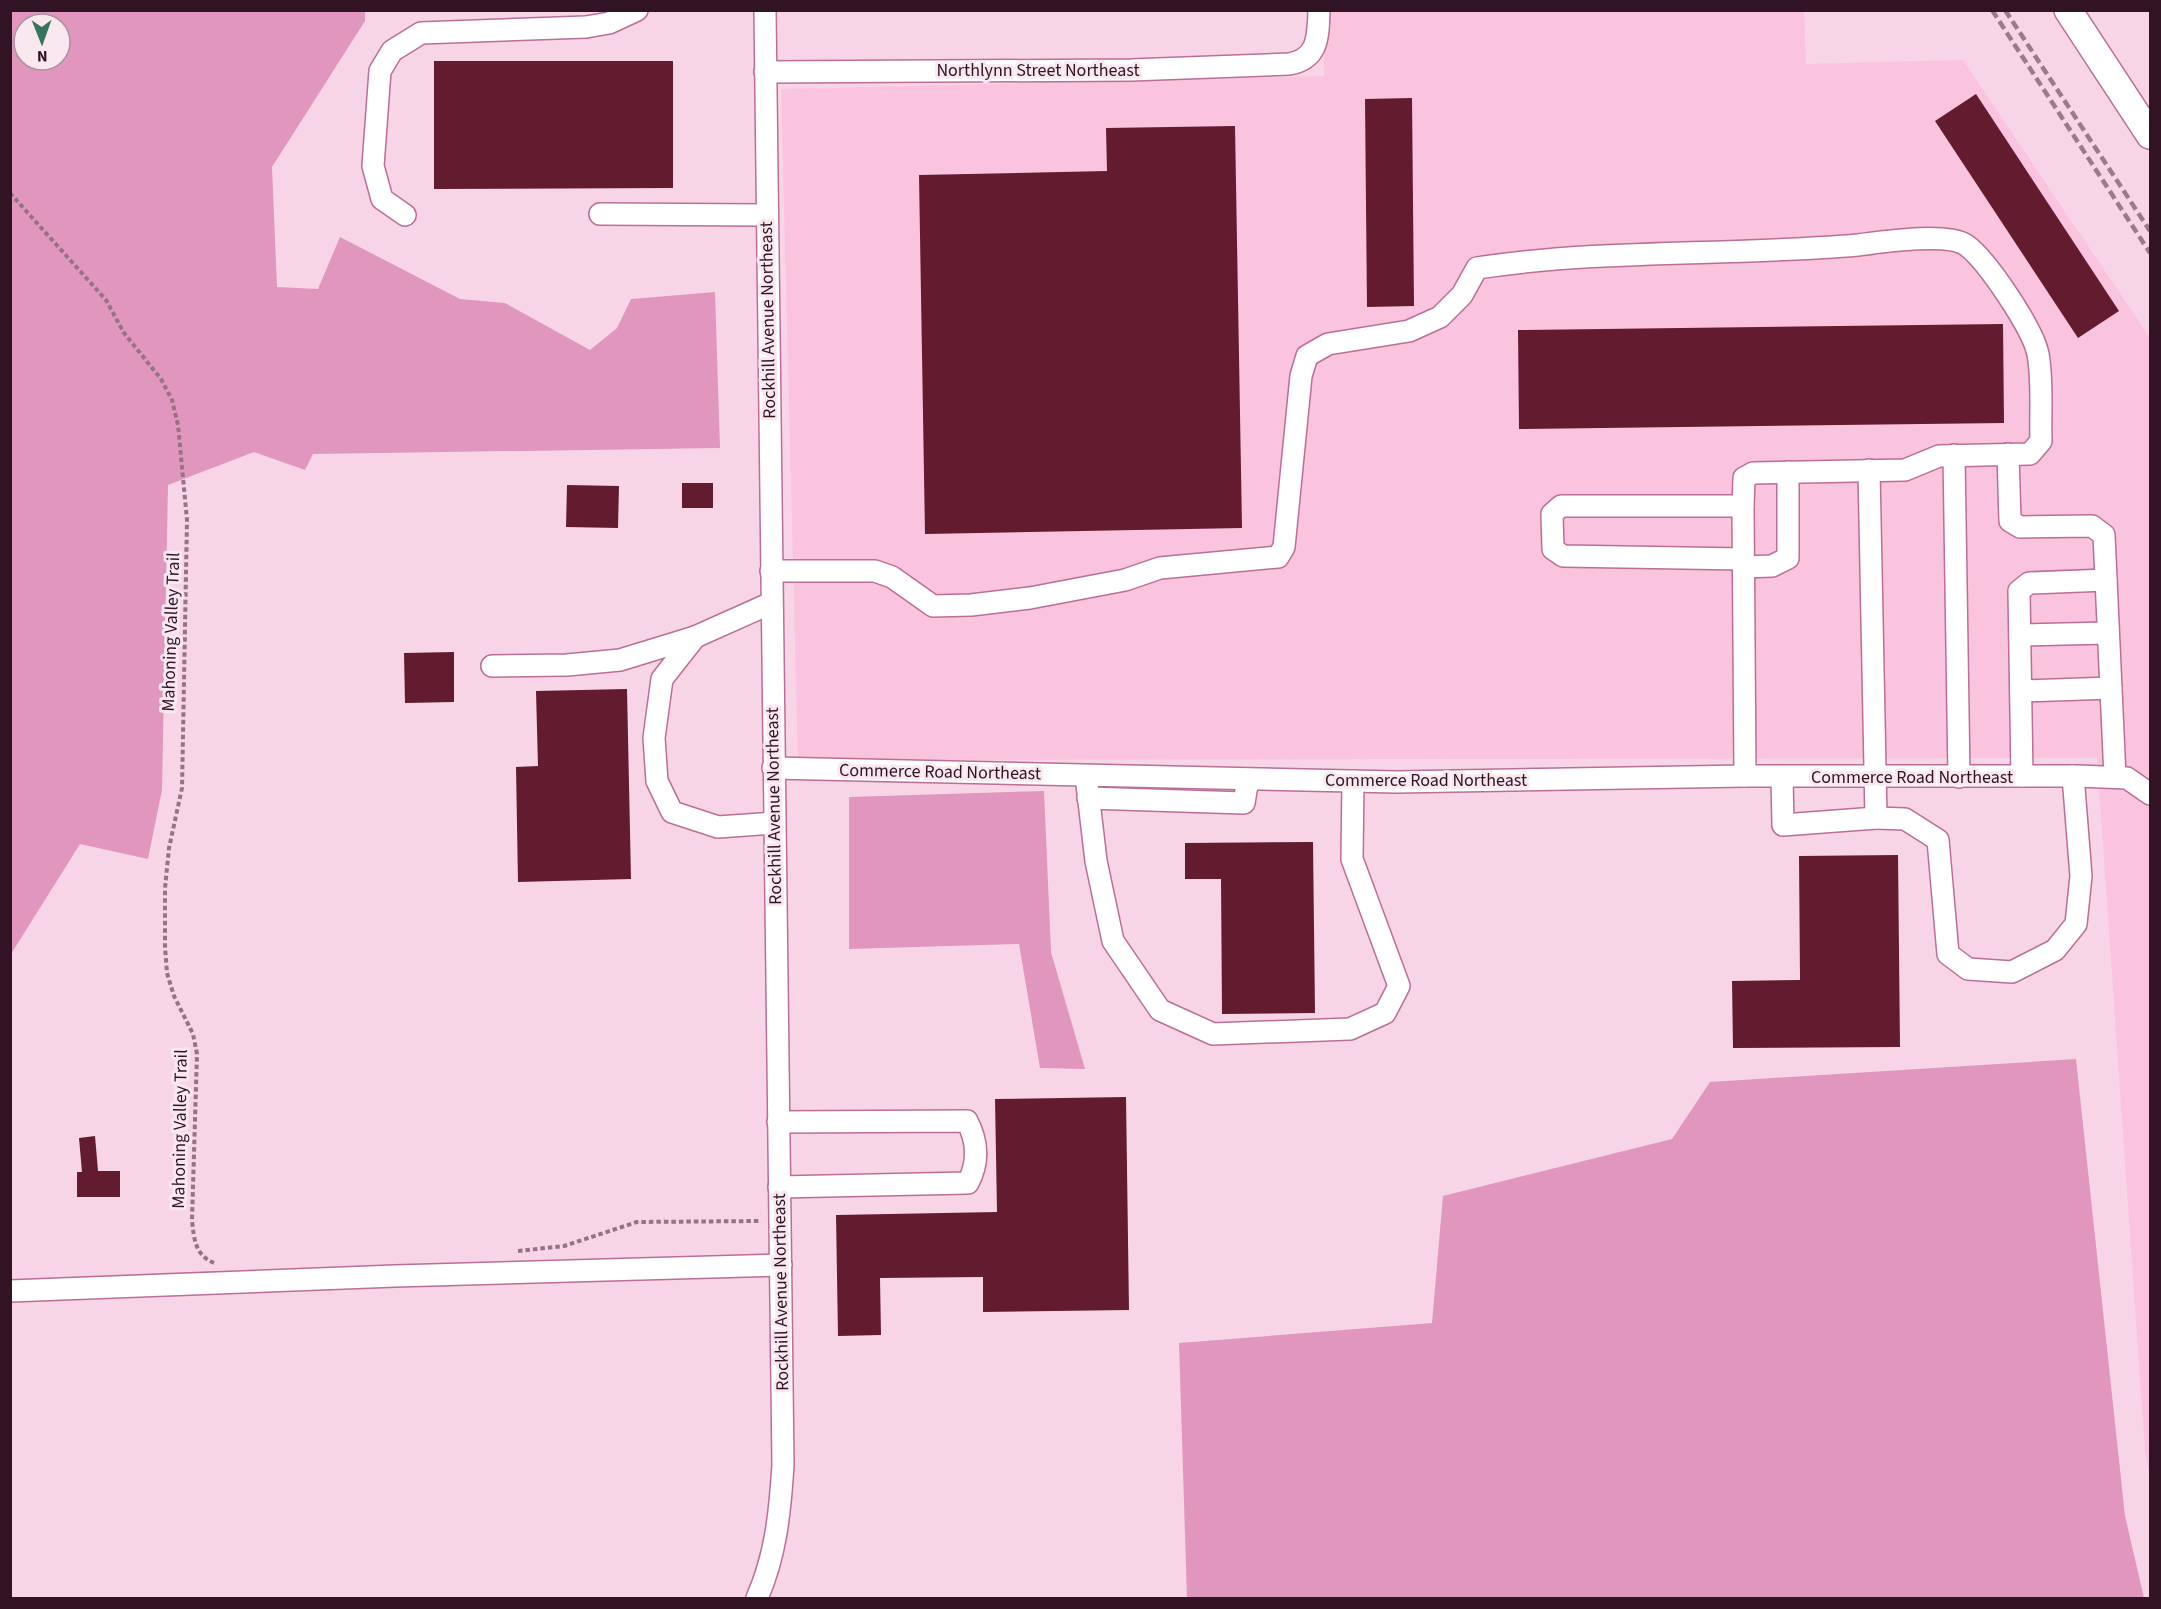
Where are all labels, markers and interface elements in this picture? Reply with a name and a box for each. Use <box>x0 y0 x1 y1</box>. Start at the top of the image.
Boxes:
north arrow <box>12 12 72 72</box>
text: N <box>37 45 48 67</box>
street label: Northlynn Street Northeast <box>936 58 1140 83</box>
street label: Rockhill Avenue Northeast <box>754 221 782 419</box>
street label: Mahoning Valley Trail <box>156 552 186 712</box>
street label: Rockhill Avenue Northeast <box>760 707 788 905</box>
street label: Commerce Road Northeast <box>839 758 1041 786</box>
street label: Commerce Road Northeast <box>1811 765 2013 790</box>
street label: Commerce Road Northeast <box>1325 768 1527 793</box>
street label: Mahoning Valley Trail <box>166 1049 194 1209</box>
street label: Rockhill Avenue Northeast <box>767 1193 795 1391</box>

